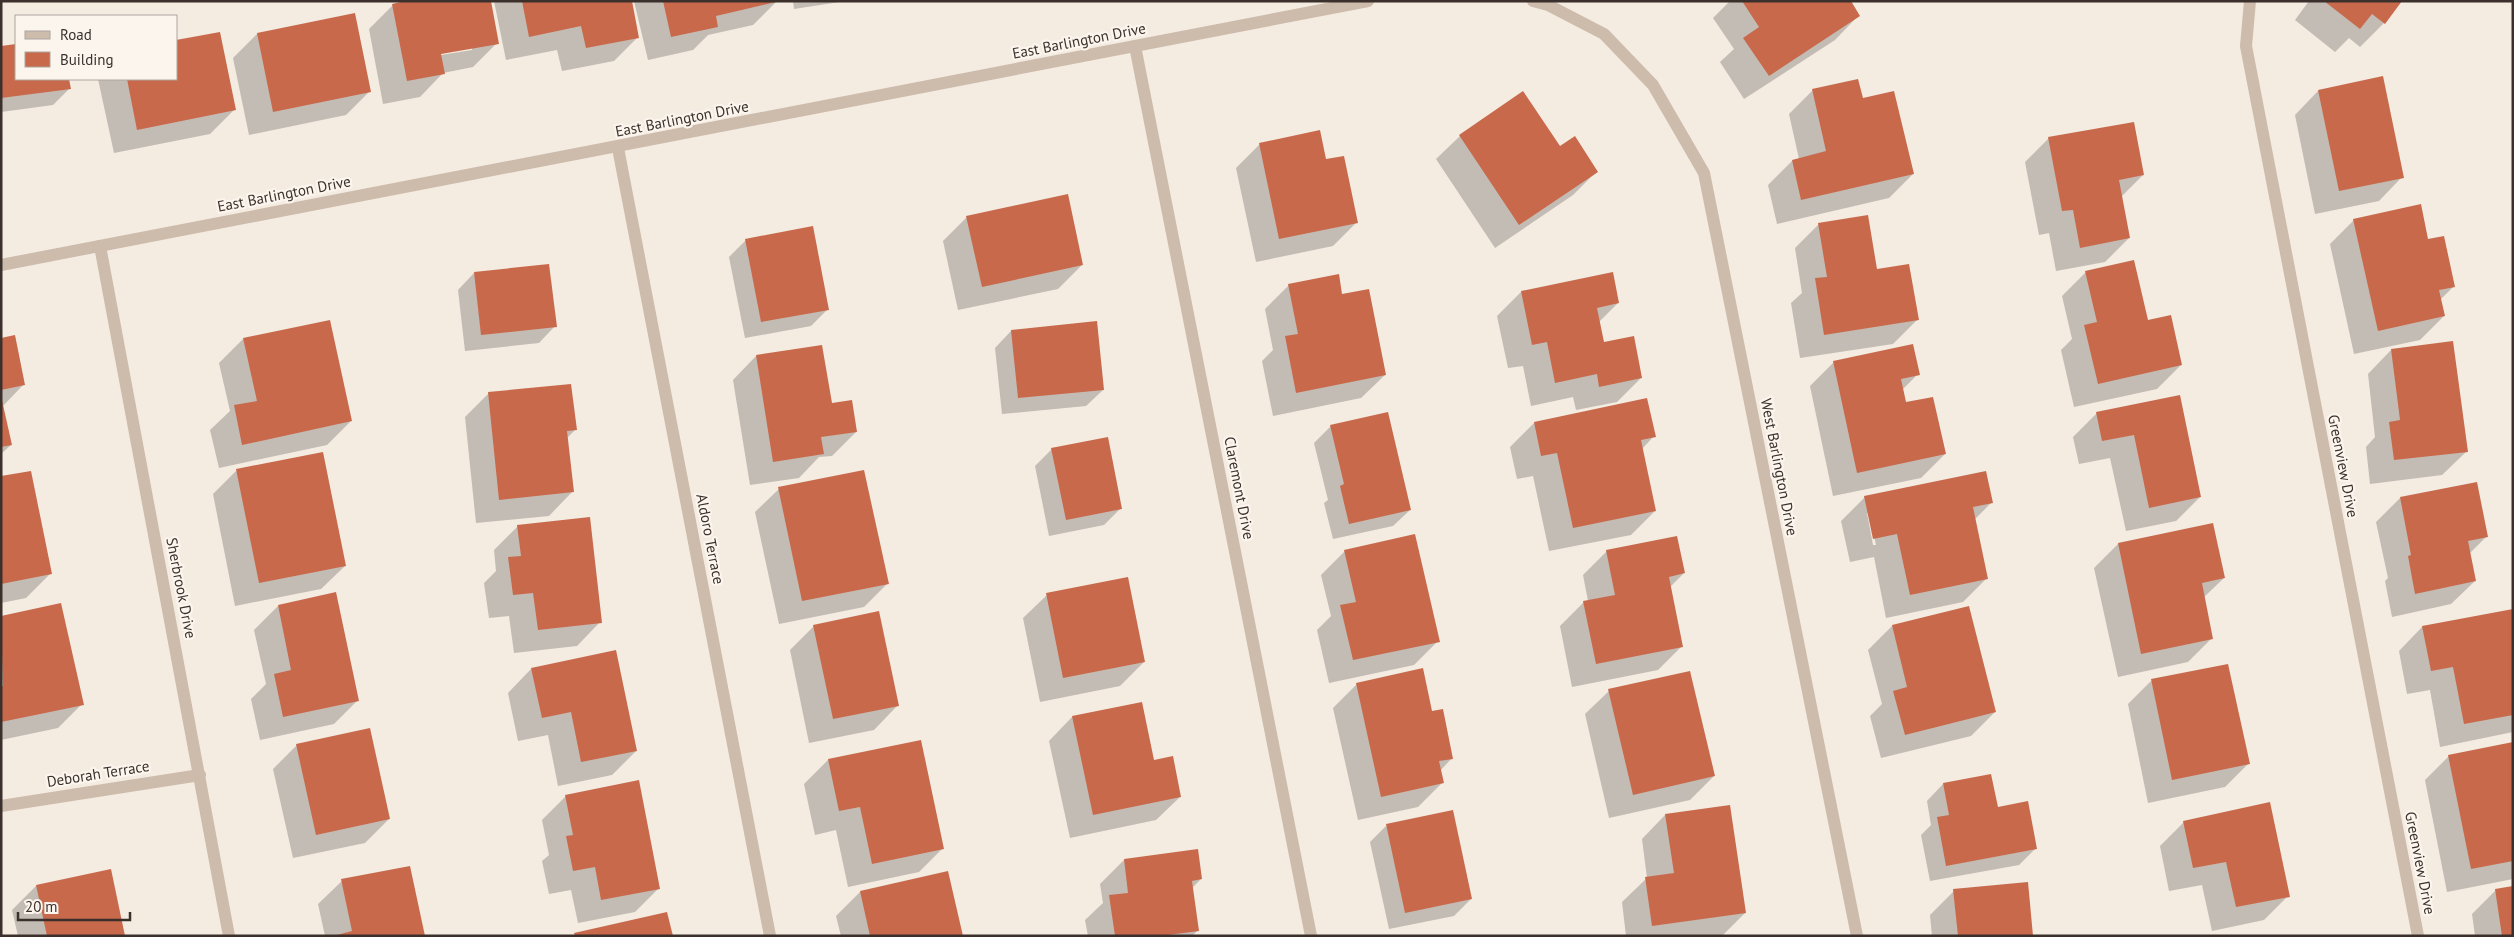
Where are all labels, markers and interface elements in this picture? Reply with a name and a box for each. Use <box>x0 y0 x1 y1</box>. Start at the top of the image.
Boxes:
legend <box>15 15 178 80</box>
street label: East Barlington Drive <box>1011 18 1147 63</box>
text: Road <box>60 25 92 44</box>
text: Building <box>60 50 114 69</box>
street label: East Barlington Drive <box>614 96 750 141</box>
street label: East Barlington Drive <box>216 171 352 216</box>
street label: West Barlington Drive <box>1757 397 1802 537</box>
street label: Greenview Drive <box>2324 413 2363 519</box>
street label: Claremont Drive <box>1220 435 1259 541</box>
street label: Aldoro Terrace <box>692 492 729 586</box>
street label: Sherbrook Drive <box>162 536 201 640</box>
street label: Deborah Terrace <box>45 756 151 791</box>
street label: Greenview Drive <box>2401 810 2440 916</box>
scale bar <box>18 890 130 922</box>
text: 20 m <box>25 897 58 916</box>

